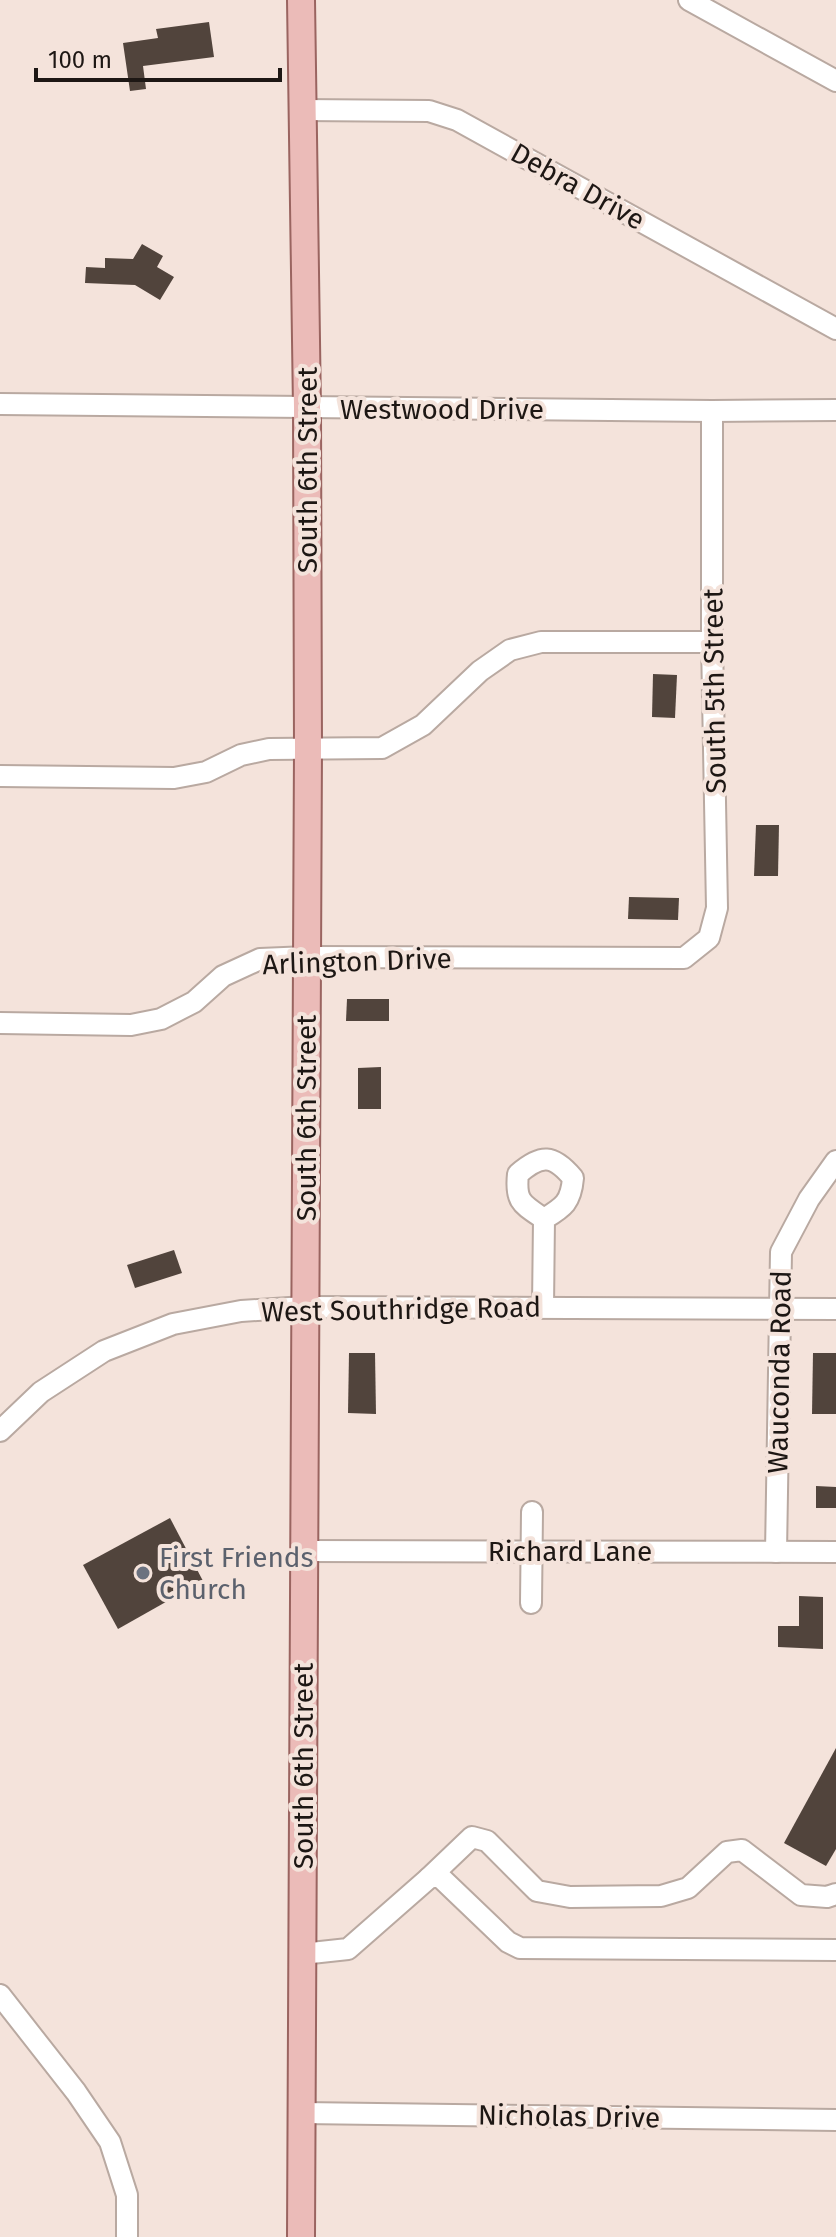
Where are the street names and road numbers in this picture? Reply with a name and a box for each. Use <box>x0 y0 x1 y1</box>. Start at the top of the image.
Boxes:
street label: Debra Drive <box>505 136 651 237</box>
street label: South 6th Street <box>291 366 324 573</box>
street label: Westwood Drive <box>340 393 544 426</box>
street label: South 5th Street <box>696 587 733 794</box>
street label: Arlington Drive <box>262 942 452 981</box>
street label: South 6th Street <box>290 1014 323 1221</box>
street label: Wauconda Road <box>761 1270 798 1474</box>
street label: West Southridge Road <box>261 1291 541 1328</box>
street label: Richard Lane <box>488 1535 652 1568</box>
street label: South 6th Street <box>287 1662 320 1869</box>
street label: Nicholas Drive <box>478 2098 660 2135</box>

